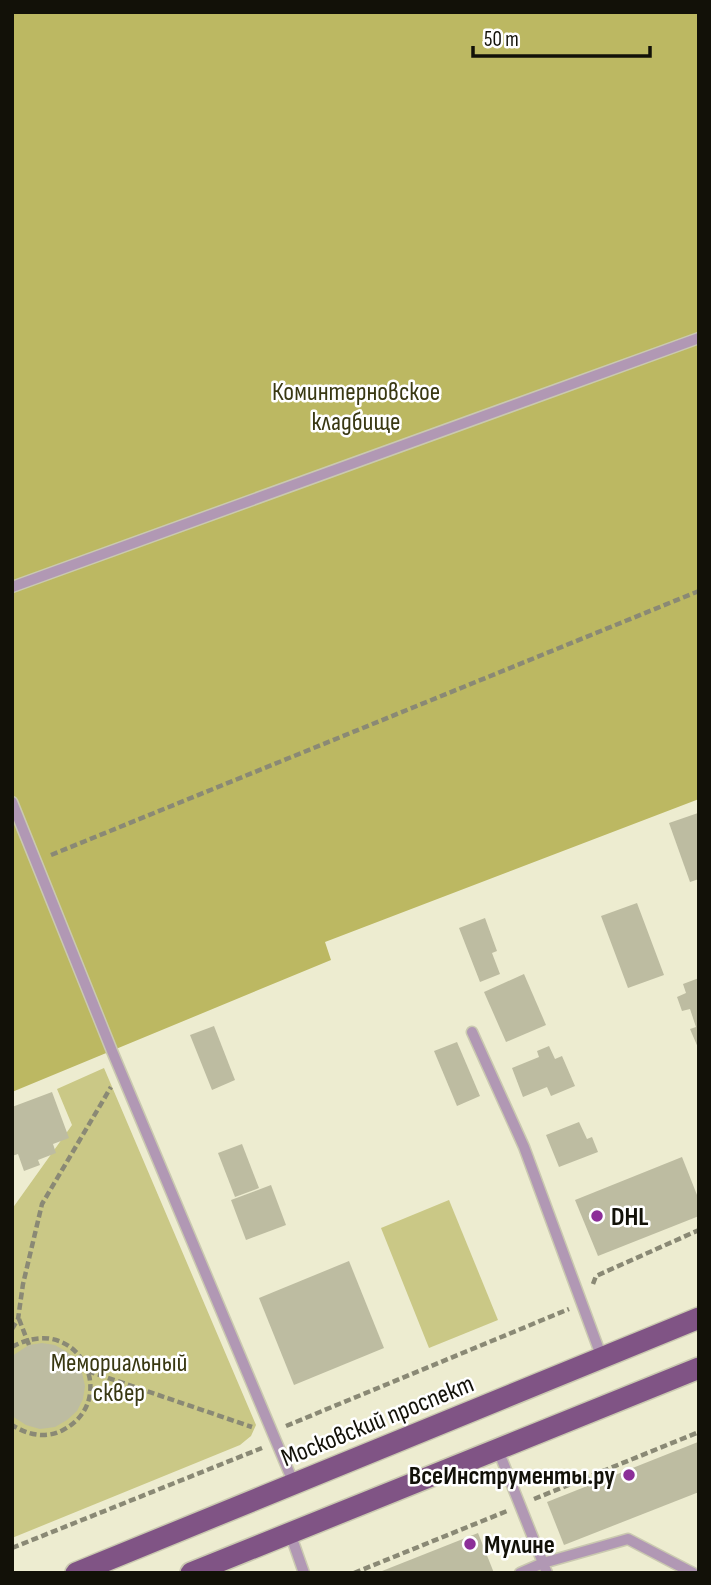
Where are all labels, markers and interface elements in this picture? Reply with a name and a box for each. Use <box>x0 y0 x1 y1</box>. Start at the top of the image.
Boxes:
scale bar <box>473 14 650 58</box>
text: 50 m <box>484 27 519 52</box>
park label: Коминтерновское кладбище <box>272 377 440 438</box>
place label: DHL <box>611 1202 649 1233</box>
marker: DHL <box>589 1208 605 1224</box>
park label: Мемориальный сквер <box>51 1348 187 1409</box>
street label: Московский проспект <box>277 1369 478 1474</box>
place label: ВсеИнструменты.ру <box>409 1461 615 1492</box>
marker: ВсеИнструменты.ру <box>621 1467 637 1483</box>
place label: Мулине <box>484 1530 555 1561</box>
marker: Мулине <box>462 1536 478 1552</box>

